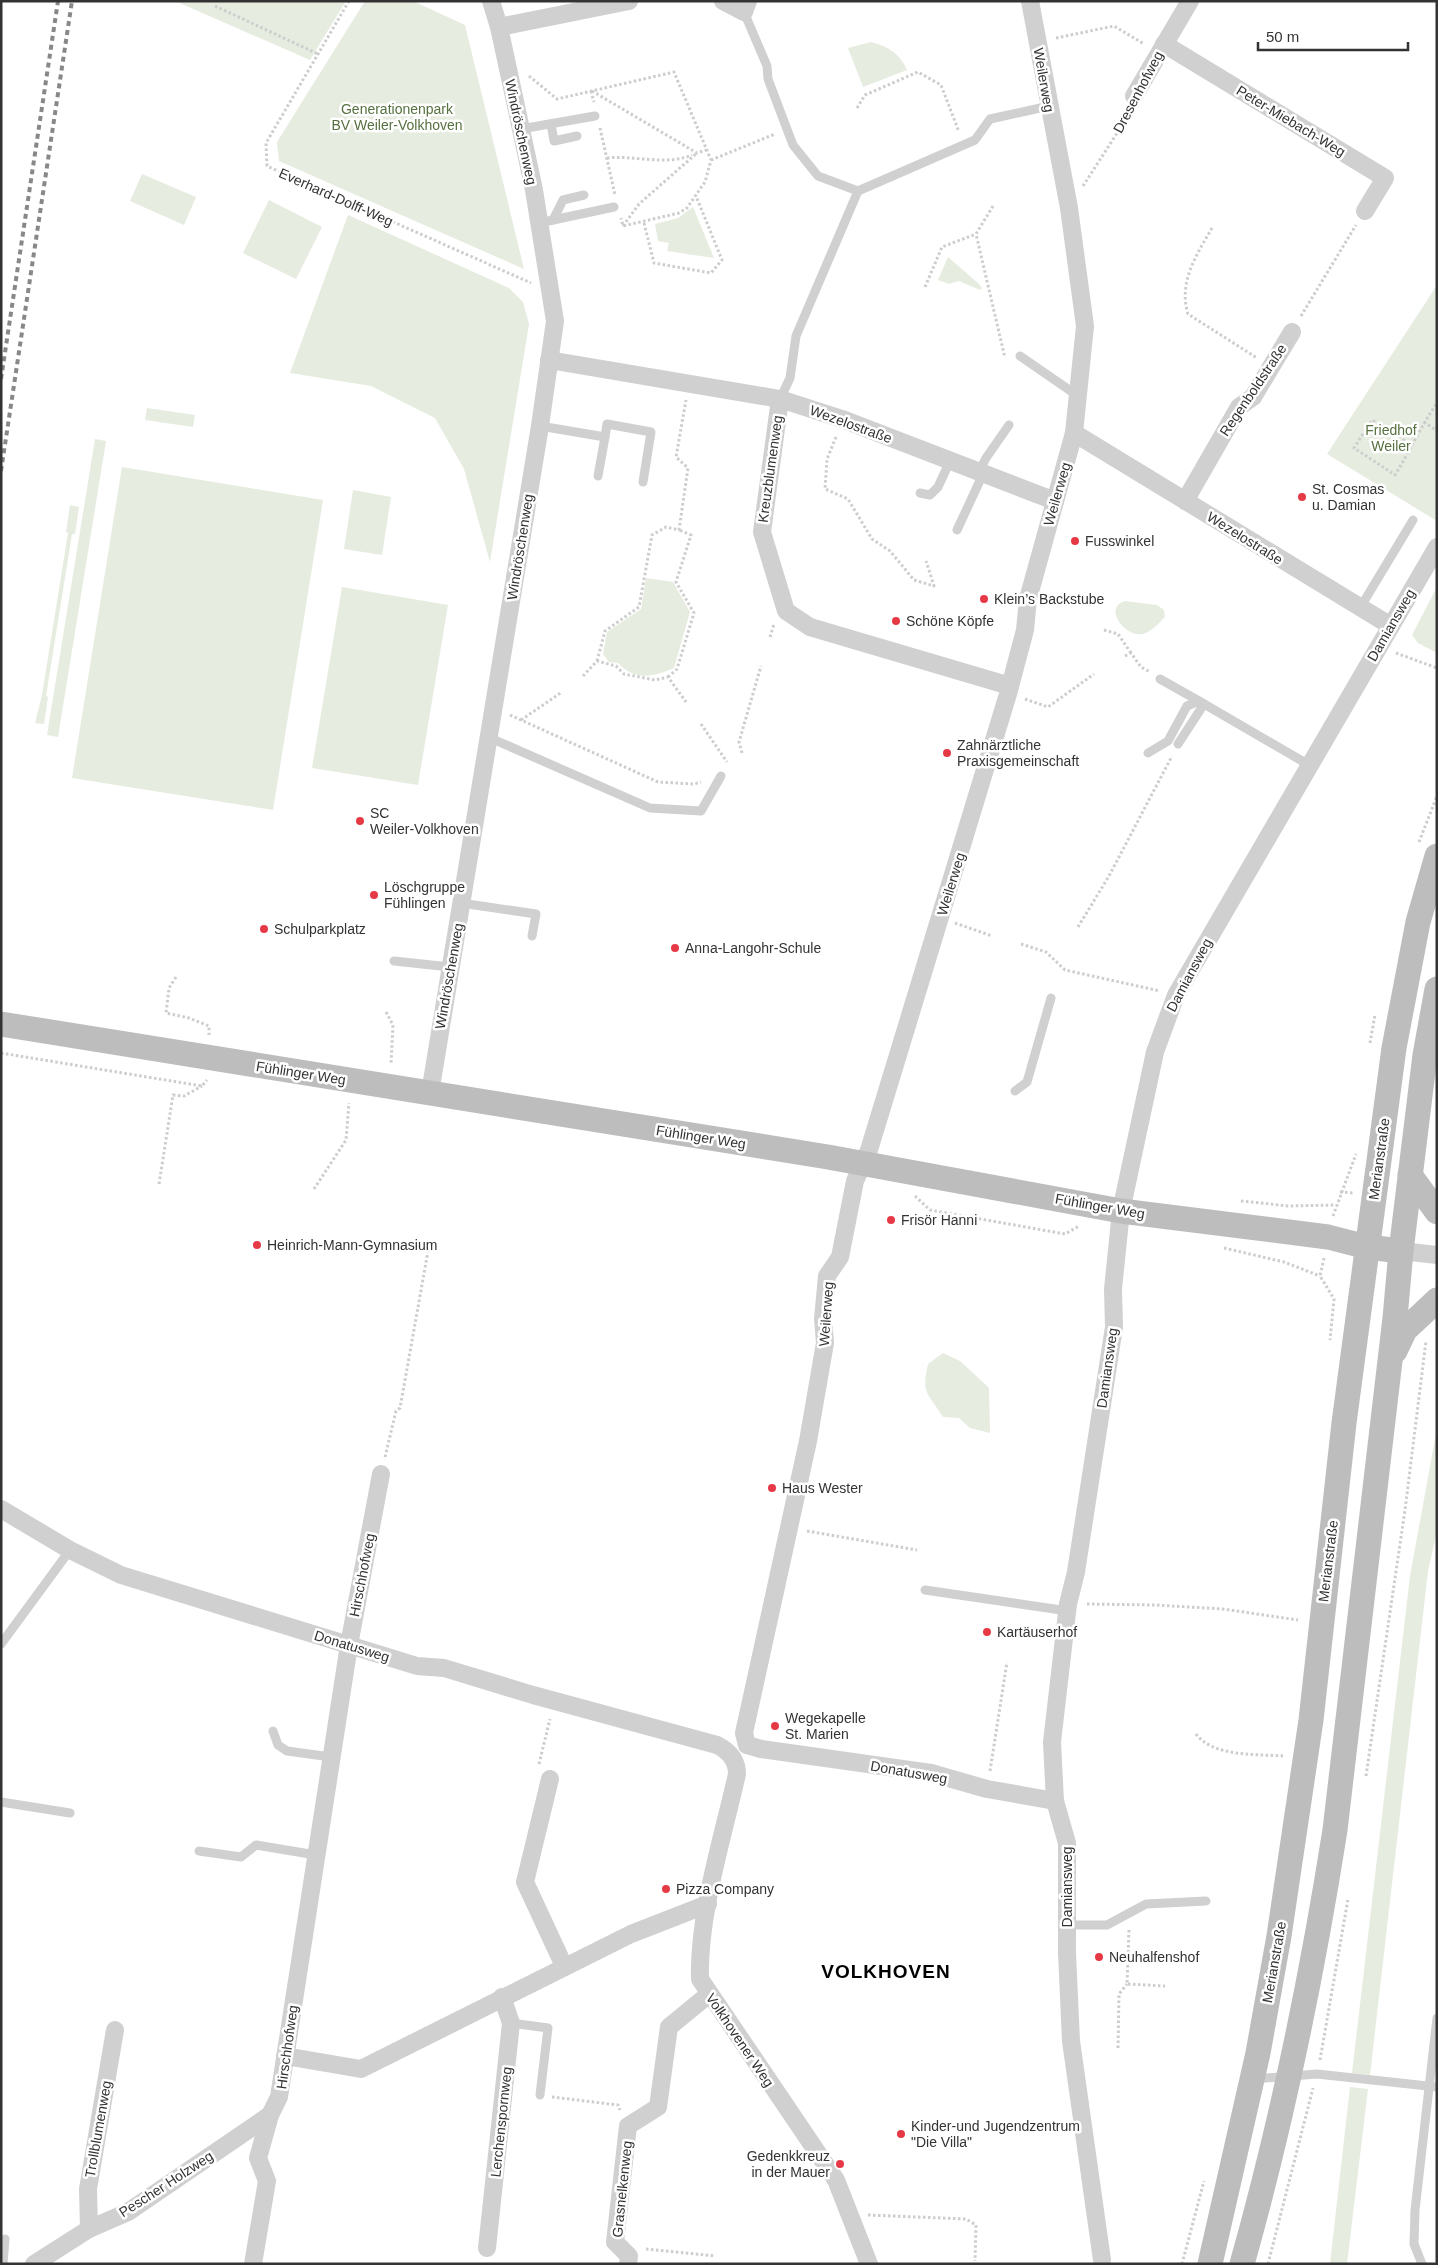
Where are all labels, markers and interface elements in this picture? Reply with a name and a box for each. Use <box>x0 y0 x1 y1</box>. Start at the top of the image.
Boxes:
scale bar <box>1258 20 1408 52</box>
text: 50 m <box>1266 28 1299 45</box>
street label: Weilerweg <box>1030 47 1058 113</box>
street label: Dresenhofweg <box>1110 48 1166 136</box>
street label: Windröschenweg <box>502 78 540 186</box>
street label: Peter-Miebach-Weg <box>1234 82 1348 160</box>
park label: Generationenpark BV Weiler-Volkhoven <box>331 101 463 133</box>
street label: Everhard-Dolff-Weg <box>276 165 396 229</box>
street label: Regenboldstraße <box>1216 341 1290 439</box>
street label: Wezelostraße <box>808 402 894 446</box>
street label: Kreuzblumenweg <box>755 414 785 524</box>
park label: Friedhof Weiler <box>1365 422 1417 454</box>
street label: Weilerweg <box>1040 461 1074 527</box>
place label: St. Cosmas u. Damian <box>1312 481 1384 513</box>
marker: St. Cosmas u. Damian <box>1296 491 1308 503</box>
street label: Windröschenweg <box>504 493 536 601</box>
street label: Wezelostraße <box>1204 508 1286 568</box>
place label: Fusswinkel <box>1085 533 1154 549</box>
marker: Fusswinkel <box>1069 535 1081 547</box>
street label: Damiansweg <box>1364 586 1418 664</box>
place label: Klein’s Backstube <box>994 591 1104 607</box>
marker: Klein’s Backstube <box>978 593 990 605</box>
place label: Schöne Köpfe <box>906 613 994 629</box>
marker: Schöne Köpfe <box>890 615 902 627</box>
place label: Zahnärztliche Praxisgemeinschaft <box>957 737 1079 769</box>
marker: Zahnärztliche Praxisgemeinschaft <box>941 747 953 759</box>
place label: SC Weiler-Volkhoven <box>370 805 479 837</box>
marker: SC Weiler-Volkhoven <box>354 815 366 827</box>
street label: Weilerweg <box>934 851 968 917</box>
place label: Löschgruppe Fühlingen <box>384 879 465 911</box>
marker: Löschgruppe Fühlingen <box>368 889 380 901</box>
place label: Schulparkplatz <box>274 921 366 937</box>
street label: Windröschenweg <box>432 922 466 1030</box>
marker: Schulparkplatz <box>258 923 270 935</box>
street label: Damiansweg <box>1163 936 1215 1014</box>
place label: Anna-Langohr-Schule <box>685 940 821 956</box>
marker: Anna-Langohr-Schule <box>669 942 681 954</box>
street label: Fühlinger Weg <box>255 1058 347 1088</box>
street label: Merianstraße <box>1365 1117 1393 1201</box>
street label: Fühlinger Weg <box>655 1122 747 1152</box>
street label: Fühlinger Weg <box>1054 1190 1146 1222</box>
place label: Frisör Hanni <box>901 1212 977 1228</box>
marker: Frisör Hanni <box>885 1214 897 1226</box>
place label: Heinrich-Mann-Gymnasium <box>267 1237 437 1253</box>
marker: Heinrich-Mann-Gymnasium <box>251 1239 263 1251</box>
street label: Weilerweg <box>816 1281 836 1347</box>
street label: Damiansweg <box>1093 1327 1121 1409</box>
place label: Haus Wester <box>782 1480 863 1496</box>
marker: Haus Wester <box>766 1482 778 1494</box>
street label: Merianstraße <box>1315 1519 1341 1603</box>
street label: Hirschhofweg <box>346 1532 378 1618</box>
place label: Kartäuserhof <box>997 1624 1077 1640</box>
marker: Kartäuserhof <box>981 1626 993 1638</box>
street label: Donatusweg <box>312 1627 392 1665</box>
place label: Wegekapelle St. Marien <box>785 1710 866 1742</box>
marker: Wegekapelle St. Marien <box>769 1720 781 1732</box>
street label: Donatusweg <box>869 1757 949 1787</box>
street label: Damiansweg <box>1059 1847 1075 1927</box>
place label: Pizza Company <box>676 1881 774 1897</box>
marker: Pizza Company <box>660 1883 672 1895</box>
street label: Merianstraße <box>1259 1920 1289 2004</box>
place label: Neuhalfenshof <box>1109 1949 1199 1965</box>
marker: Neuhalfenshof <box>1093 1951 1105 1963</box>
district label: VOLKHOVEN <box>821 1961 951 1982</box>
street label: Volkhovener Weg <box>703 1990 777 2090</box>
street label: Hirschhofweg <box>273 2004 301 2090</box>
street label: Lerchenspornweg <box>487 2066 515 2178</box>
street label: Trollblumenweg <box>82 2079 114 2179</box>
place label: Kinder-und Jugendzentrum "Die Villa" <box>911 2118 1080 2150</box>
marker: Kinder-und Jugendzentrum "Die Villa" <box>895 2128 907 2140</box>
street label: Grasnelkenweg <box>609 2140 635 2238</box>
street label: Pescher Holzweg <box>116 2148 216 2220</box>
place label: Gedenkkreuz in der Mauer <box>747 2148 830 2180</box>
marker: Gedenkkreuz in der Mauer <box>834 2158 846 2170</box>

